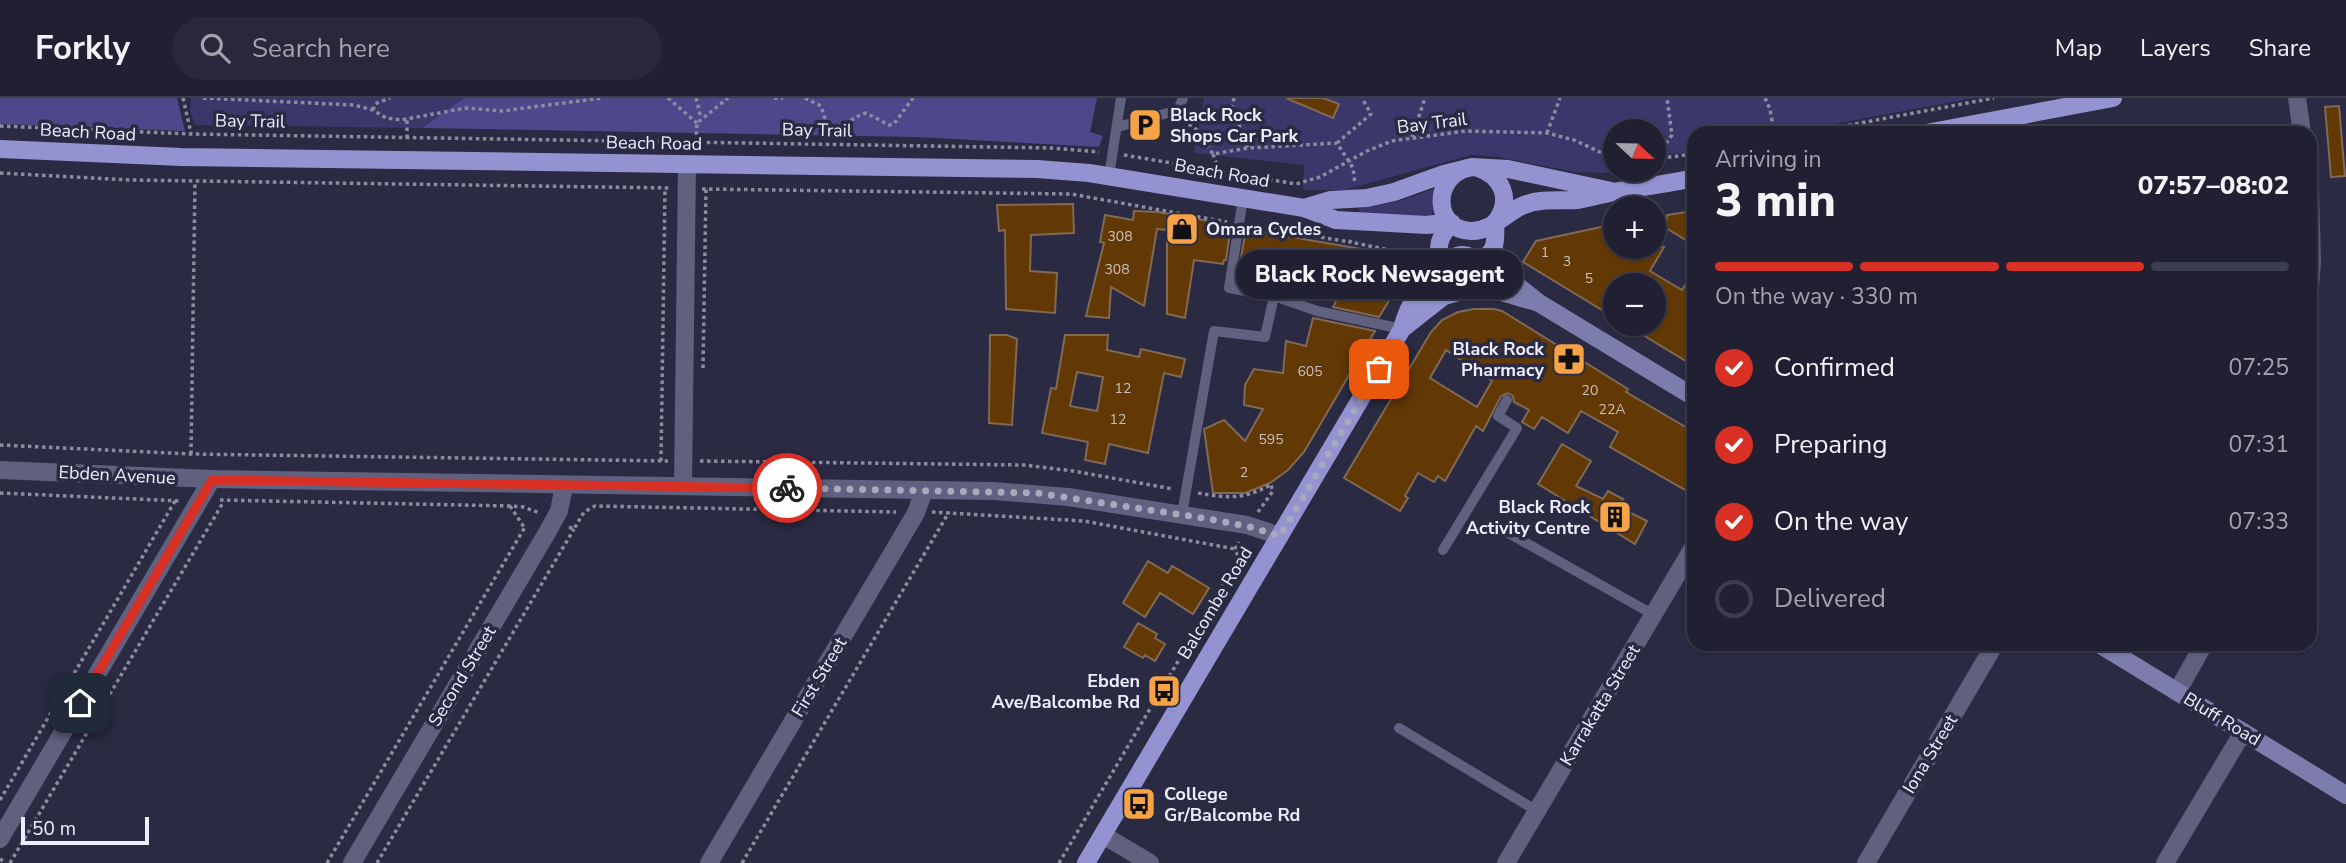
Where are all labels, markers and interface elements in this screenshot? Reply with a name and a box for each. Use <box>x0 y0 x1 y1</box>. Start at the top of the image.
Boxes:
search box <box>172 17 662 80</box>
text: Forkly <box>35 26 130 71</box>
icon: search <box>196 29 234 67</box>
text: Search here <box>252 31 390 66</box>
text: Map <box>2055 32 2102 64</box>
text: Layers <box>2140 32 2211 64</box>
text: Share <box>2249 32 2311 64</box>
place label: Black Rock Shops Car Park <box>1170 103 1299 148</box>
parking icon: Black Rock Shops Car Park <box>1126 106 1164 144</box>
street label: Bay Trail <box>1396 107 1469 139</box>
street label: Bay Trail <box>215 108 286 134</box>
street label: Beach Road <box>39 117 137 147</box>
street label: Bay Trail <box>782 117 853 143</box>
north arrow <box>1603 119 1666 182</box>
map controls <box>1603 119 1666 336</box>
street label: Beach Road <box>606 130 702 156</box>
text: Arriving in <box>1715 144 1822 175</box>
street label: Beach Road <box>1172 153 1272 193</box>
text: 07:57–08:02 <box>2138 168 2289 203</box>
text: 3 min <box>1715 169 1836 232</box>
button: + <box>1603 196 1666 259</box>
shop icon: Omara Cycles <box>1163 210 1201 248</box>
place label: Omara Cycles <box>1206 217 1321 241</box>
house number: 308 <box>1107 227 1133 246</box>
house number: 1 <box>1541 243 1549 262</box>
callout: Black Rock Newsagent <box>1236 250 1522 299</box>
house number: 3 <box>1563 252 1571 271</box>
text: Black Rock Newsagent <box>1255 259 1504 290</box>
house number: 308 <box>1104 260 1130 279</box>
house number: 5 <box>1585 269 1593 288</box>
button: − <box>1603 273 1666 336</box>
text: On the way · 330 m <box>1715 281 1918 312</box>
place label: Black Rock Pharmacy <box>1452 337 1545 382</box>
pin <box>1349 339 1409 399</box>
pharmacy icon: Black Rock Pharmacy <box>1550 340 1588 378</box>
icon: check <box>1715 349 1753 387</box>
icon: bag <box>1360 350 1398 388</box>
text: Confirmed <box>1774 350 1895 385</box>
text: 07:25 <box>2229 352 2289 383</box>
house number: 605 <box>1297 362 1323 381</box>
house number: 12 <box>1115 379 1131 398</box>
house number: 20 <box>1582 381 1598 400</box>
house number: 22A <box>1598 400 1626 419</box>
house number: 12 <box>1110 410 1126 429</box>
icon: check <box>1715 426 1753 464</box>
text: Preparing <box>1774 427 1887 462</box>
text: 07:31 <box>2229 429 2289 460</box>
house number: 595 <box>1258 430 1284 449</box>
courier <box>752 453 822 523</box>
street label: Ebden Avenue <box>58 460 176 490</box>
house number: 2 <box>1240 463 1248 482</box>
icon: bike <box>768 469 806 507</box>
place label: Black Rock Activity Centre <box>1466 495 1590 540</box>
building icon: Black Rock Activity Centre <box>1596 498 1634 536</box>
icon: check <box>1715 503 1753 541</box>
text: On the way <box>1774 504 1908 539</box>
text: 07:33 <box>2229 506 2289 537</box>
street label: Balcombe Road <box>1172 542 1258 664</box>
text: Delivered <box>1774 581 1886 616</box>
street label: Second Street <box>423 621 502 731</box>
street label: First Street <box>786 632 853 721</box>
street label: Karrakatta Street <box>1554 639 1646 770</box>
place label: Ebden Ave/Balcombe Rd <box>992 669 1140 714</box>
bus stop icon: Ebden Ave/Balcombe Rd <box>1145 672 1183 710</box>
pin <box>50 673 110 733</box>
icon: home <box>61 684 99 722</box>
street label: Bluff Road <box>2179 687 2265 751</box>
street label: Iona Street <box>1897 709 1963 798</box>
place label: College Gr/Balcombe Rd <box>1164 782 1300 827</box>
bus stop icon: College Gr/Balcombe Rd <box>1120 785 1158 823</box>
scale bar <box>21 814 149 846</box>
text: 50 m <box>32 816 76 842</box>

